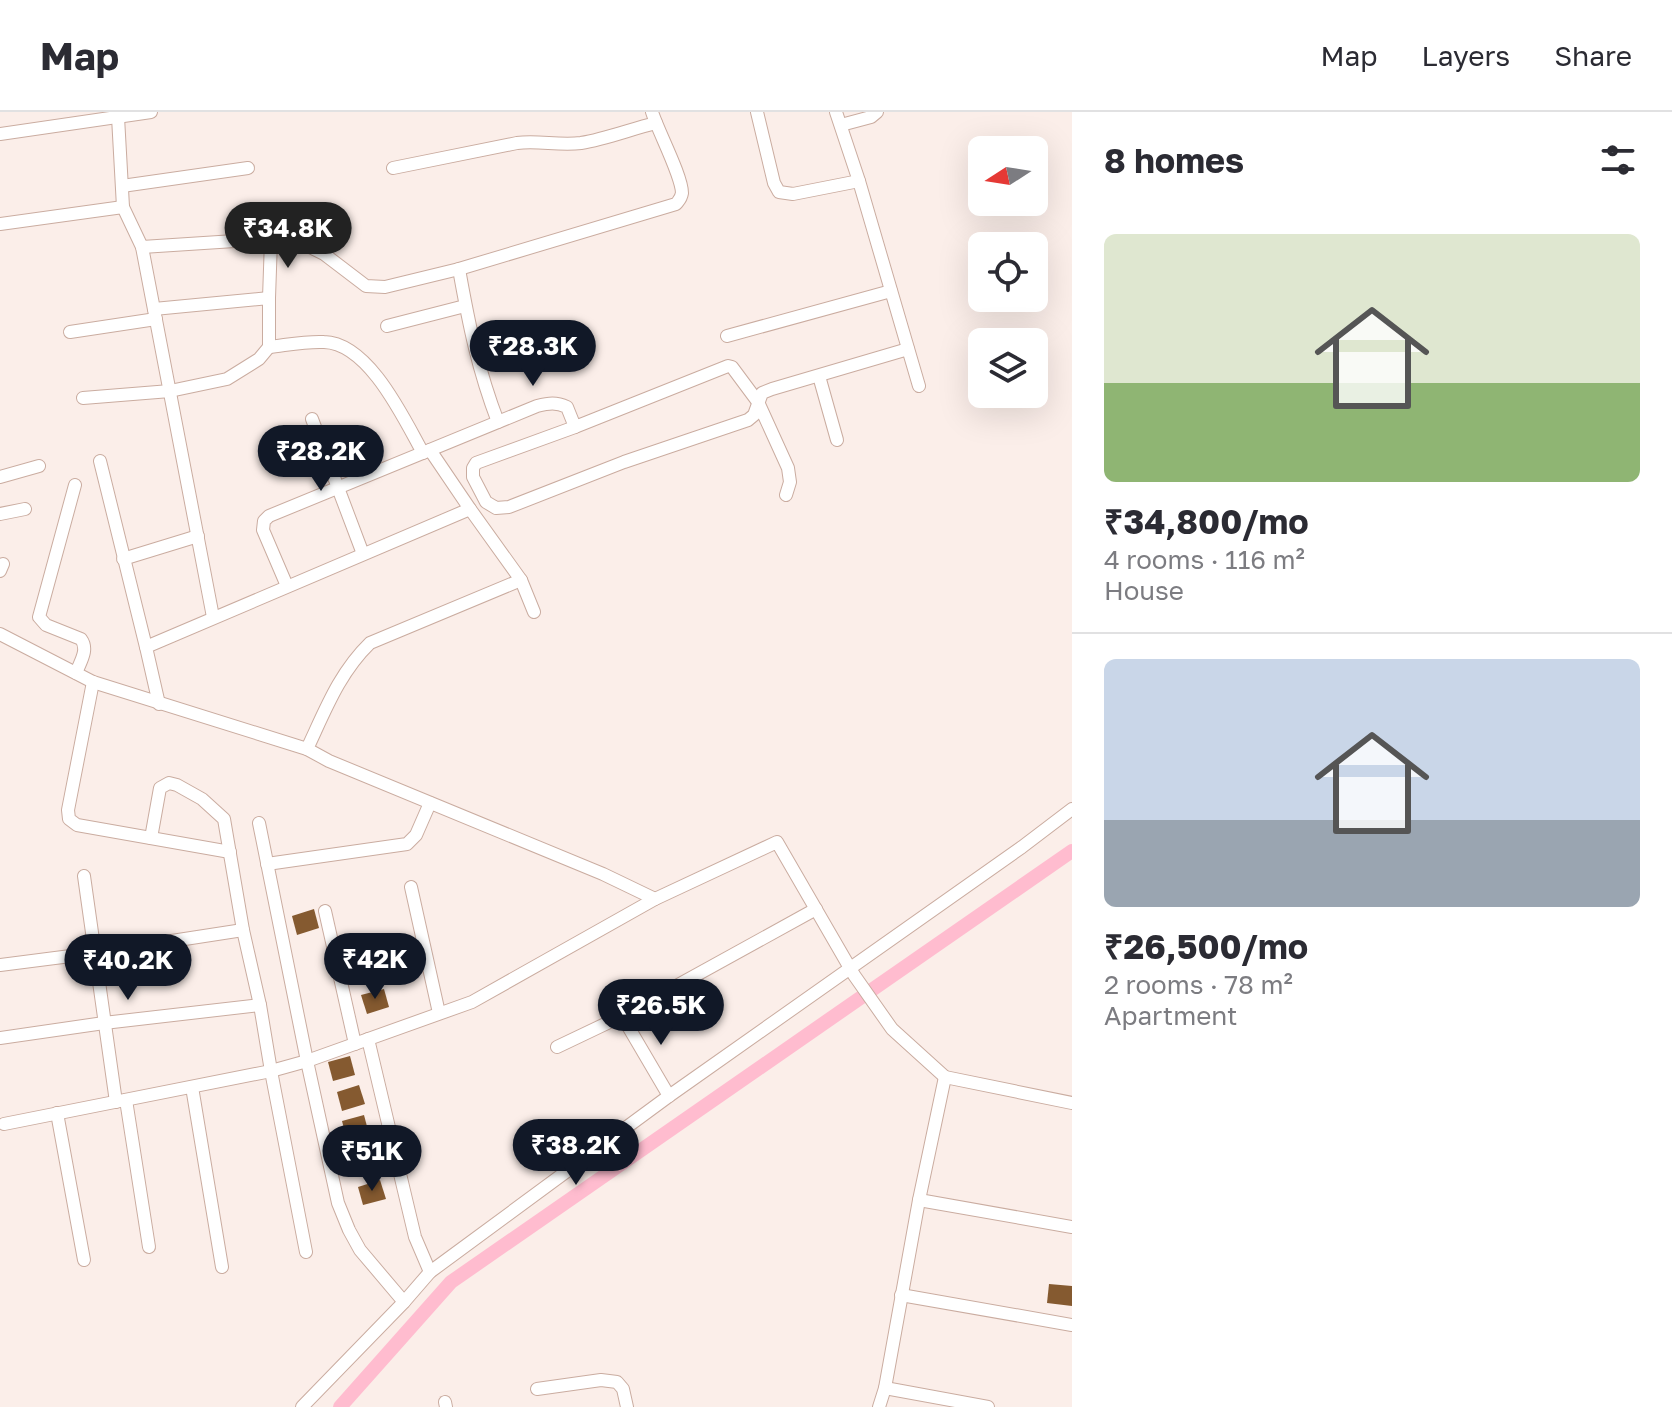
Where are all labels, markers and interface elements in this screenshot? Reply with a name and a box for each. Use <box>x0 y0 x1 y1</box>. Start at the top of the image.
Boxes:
text: Map <box>40 33 119 78</box>
text: Map <box>1320 39 1378 72</box>
text: Layers <box>1422 39 1510 72</box>
text: Share <box>1554 39 1632 72</box>
north arrow <box>968 136 1048 216</box>
map controls <box>968 136 1048 408</box>
icon: filters <box>1596 138 1640 182</box>
text: 8 homes <box>1104 140 1244 180</box>
pin: ₹34.8K <box>223 202 353 270</box>
text: ₹34.8K <box>243 212 333 243</box>
button: locate <box>968 232 1048 312</box>
icon: home <box>1300 286 1444 430</box>
pin: ₹28.3K <box>468 320 598 388</box>
button: layers <box>968 328 1048 408</box>
text: ₹28.3K <box>488 330 578 361</box>
pin: ₹28.2K <box>256 425 386 493</box>
text: ₹28.2K <box>276 435 366 466</box>
text: ₹34,800/mo <box>1104 501 1309 541</box>
text: 4 rooms · 116 m² <box>1104 544 1305 575</box>
text: House <box>1104 575 1184 606</box>
icon: home <box>1300 711 1444 855</box>
text: ₹26,500/mo <box>1104 926 1308 966</box>
pin: ₹42K <box>328 933 422 1001</box>
pin: ₹40.2K <box>63 934 193 1002</box>
text: ₹42K <box>342 943 408 974</box>
text: ₹40.2K <box>82 944 174 975</box>
text: 2 rooms · 78 m² <box>1104 969 1293 1000</box>
pin: ₹26.5K <box>596 979 726 1047</box>
text: ₹26.5K <box>616 989 706 1020</box>
text: Apartment <box>1104 1000 1237 1031</box>
pin: ₹38.2K <box>511 1119 641 1187</box>
pin: ₹51K <box>325 1125 419 1193</box>
text: ₹38.2K <box>531 1129 621 1160</box>
text: ₹51K <box>341 1135 403 1166</box>

